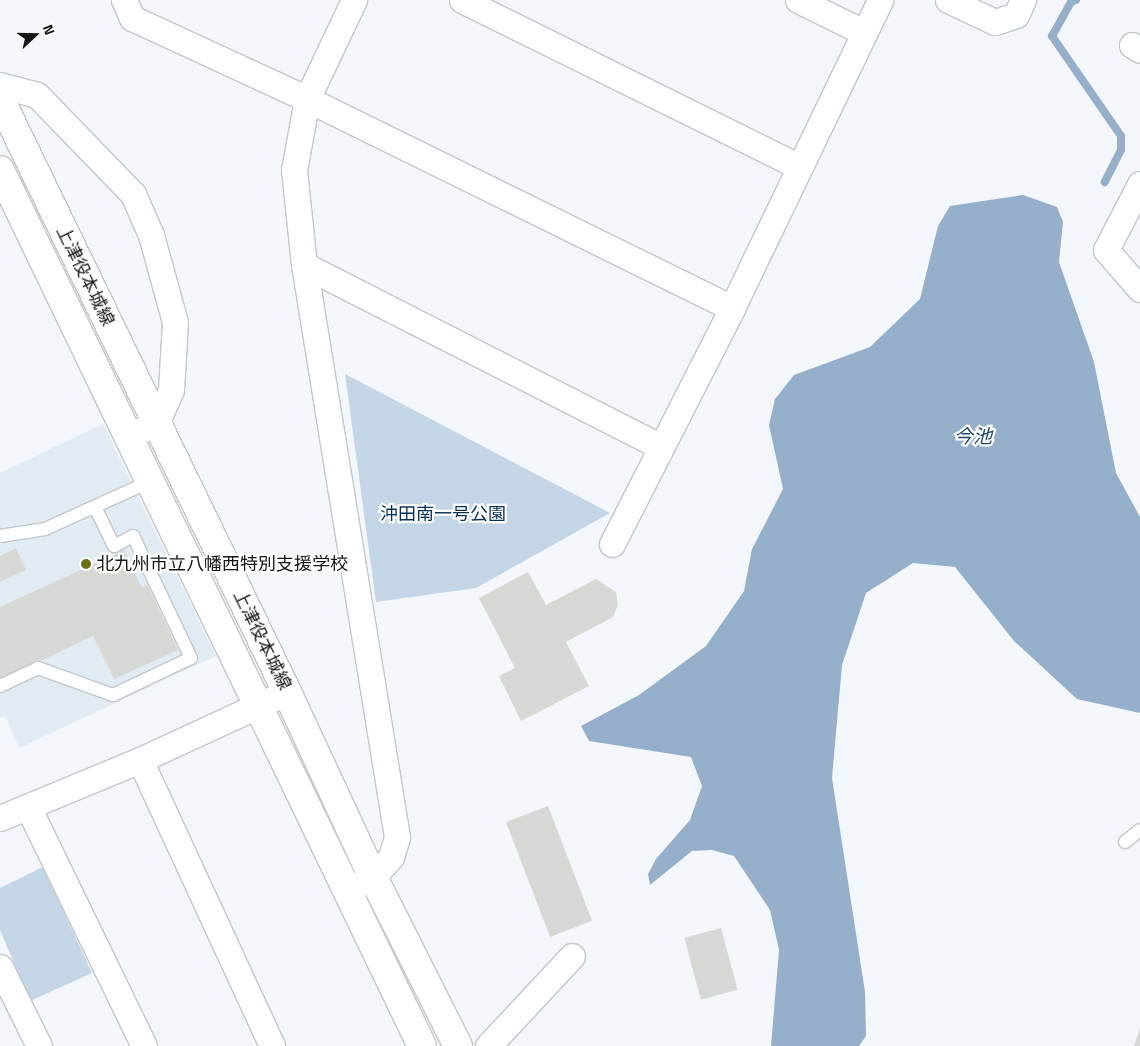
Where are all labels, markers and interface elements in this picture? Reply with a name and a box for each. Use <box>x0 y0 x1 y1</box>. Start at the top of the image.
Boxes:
north arrow <box>10 10 60 60</box>
text: N <box>38 21 61 38</box>
street label: 上津役本城線 <box>52 223 118 329</box>
water label: 今池 <box>954 425 992 447</box>
park label: 沖田南一号公園 <box>380 503 506 525</box>
place label: 北九州市立八幡西特別支援学校 <box>96 553 348 575</box>
marker: 北九州市立八幡西特別支援学校 <box>80 558 92 570</box>
street label: 上津役本城線 <box>229 587 295 693</box>

